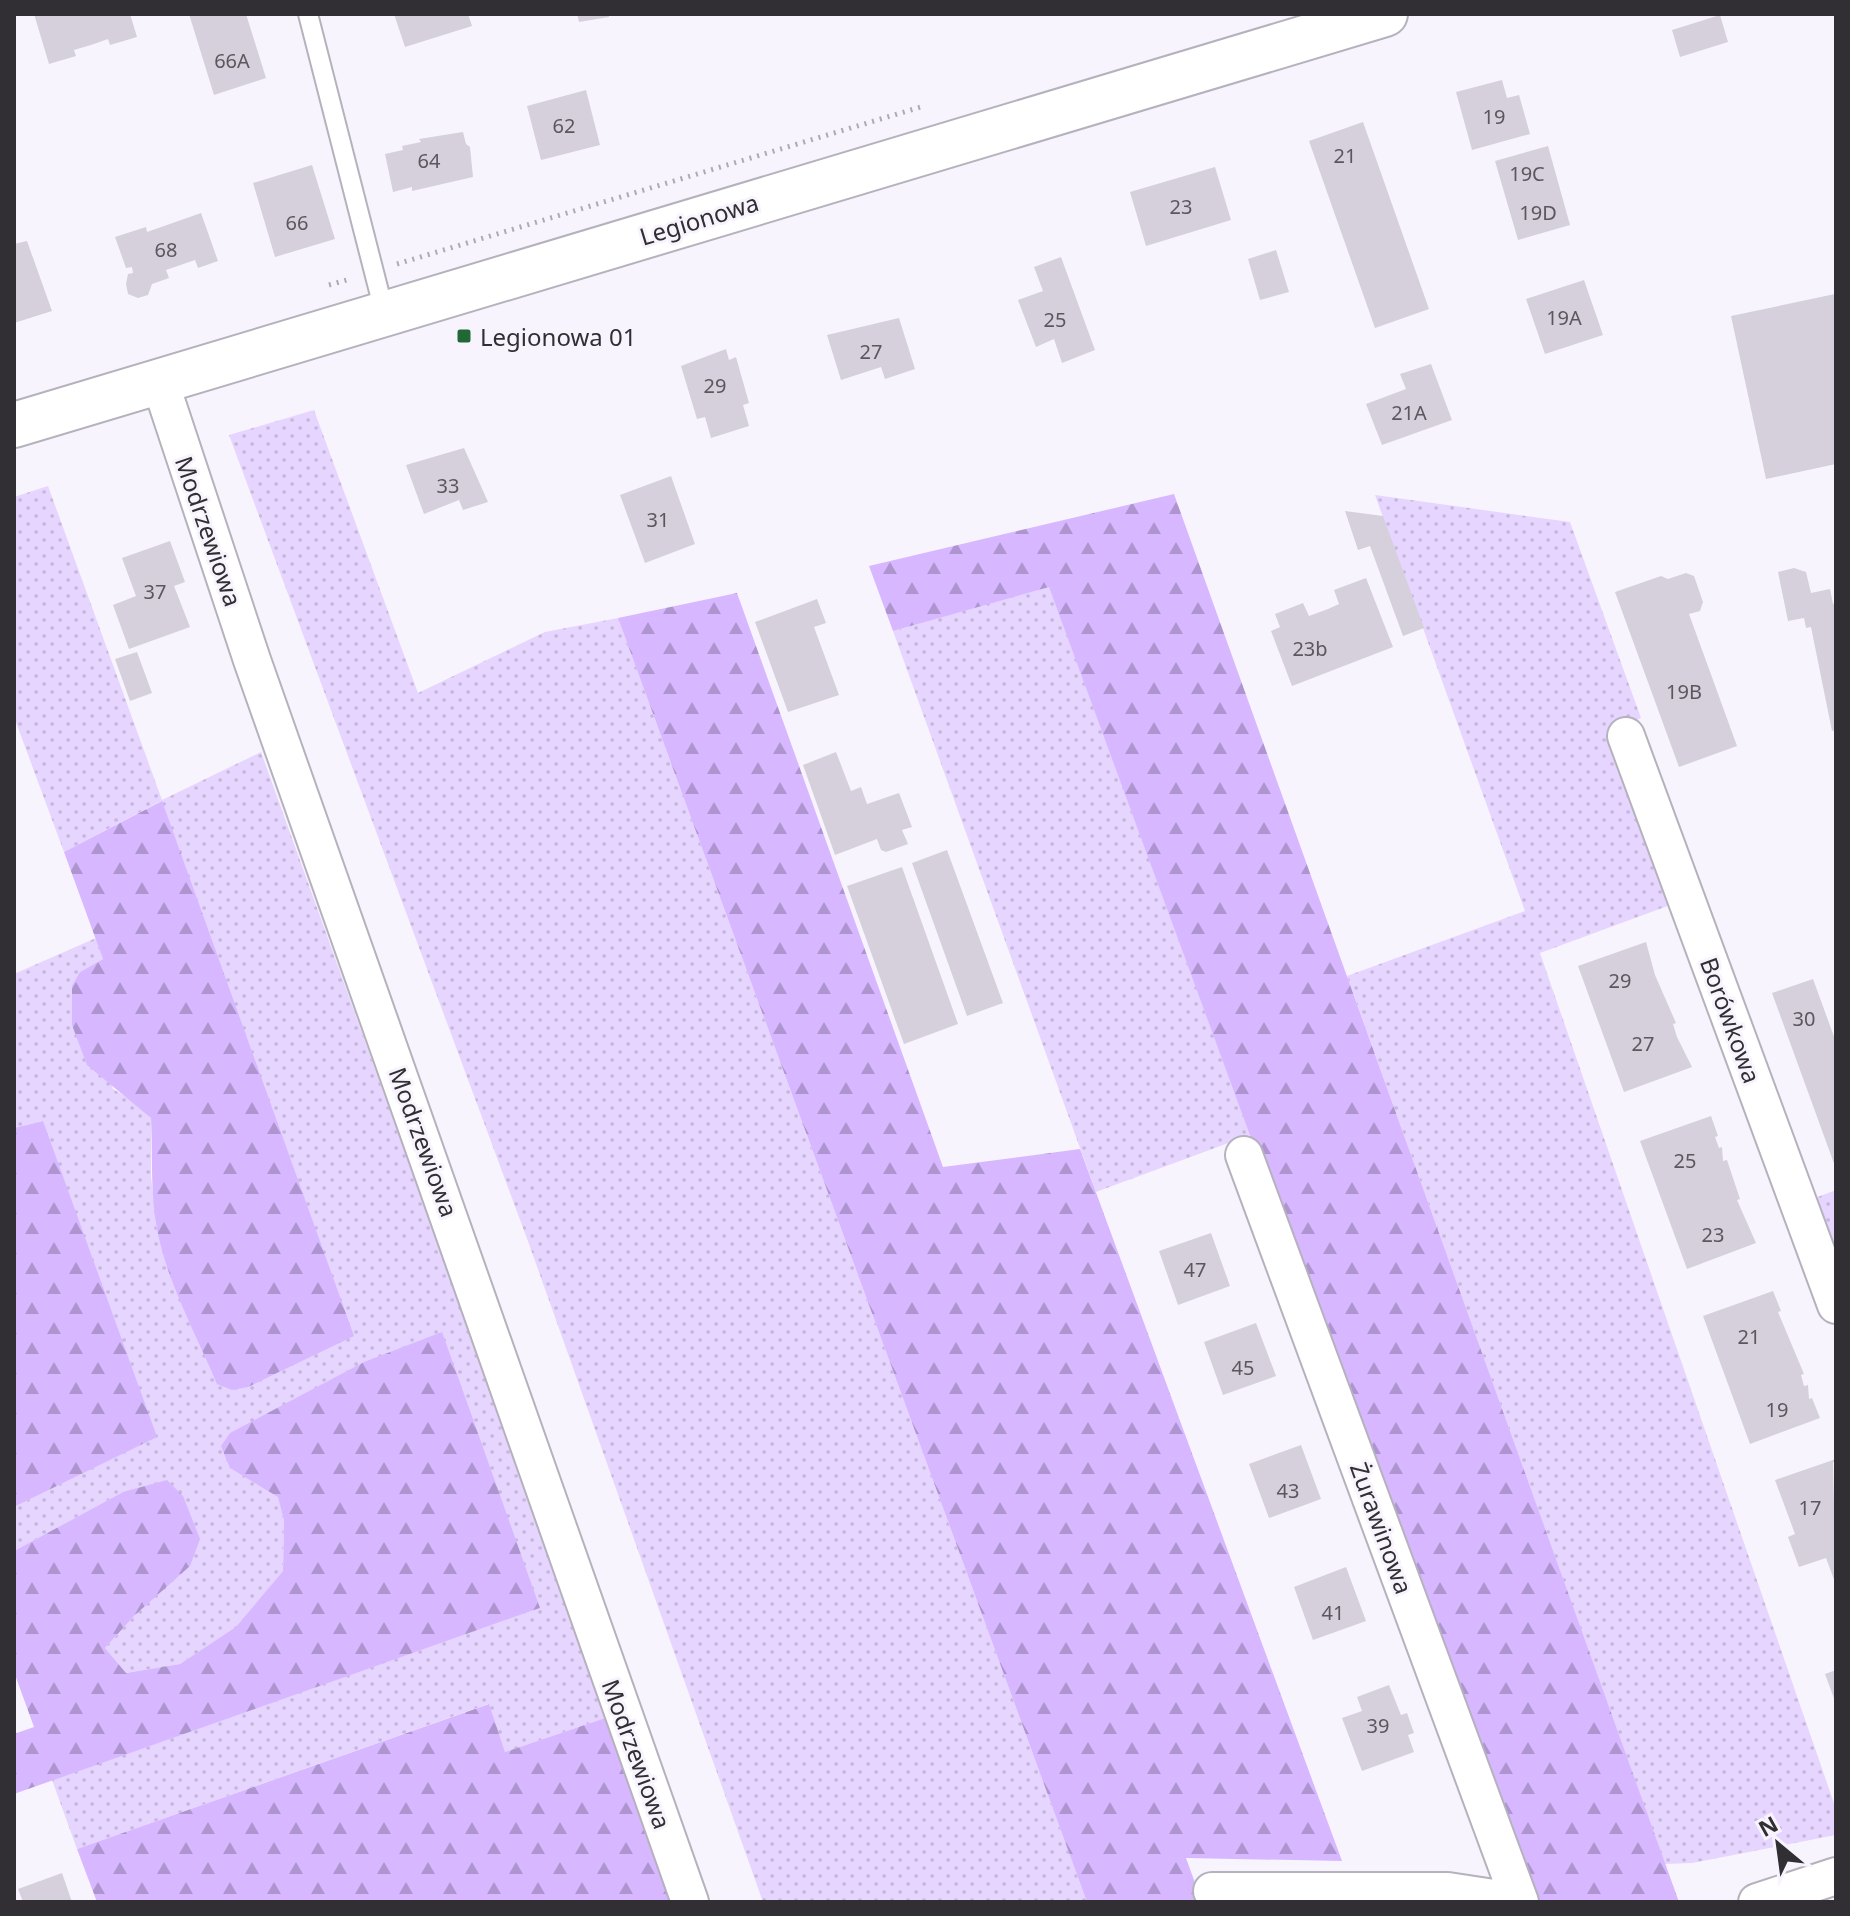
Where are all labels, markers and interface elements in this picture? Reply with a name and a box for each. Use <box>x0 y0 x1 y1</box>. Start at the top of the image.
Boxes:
house number: 66A <box>214 47 250 74</box>
house number: 19 <box>1483 103 1505 130</box>
house number: 62 <box>553 112 575 139</box>
house number: 21 <box>1334 142 1356 169</box>
house number: 64 <box>418 147 441 174</box>
house number: 19C <box>1509 160 1545 187</box>
street label: Legionowa <box>635 185 763 253</box>
house number: 23 <box>1170 193 1192 220</box>
house number: 19D <box>1519 199 1557 226</box>
house number: 66 <box>286 209 308 236</box>
house number: 68 <box>155 236 177 263</box>
house number: 19A <box>1546 304 1582 331</box>
house number: 25 <box>1044 306 1066 333</box>
place label: Legionowa 01 <box>480 320 636 353</box>
marker: Legionowa 01 <box>455 327 473 345</box>
house number: 27 <box>860 338 882 365</box>
house number: 29 <box>704 372 726 399</box>
house number: 21A <box>1391 399 1427 426</box>
street label: Modrzewiowa <box>168 452 250 610</box>
house number: 33 <box>437 472 459 499</box>
house number: 31 <box>647 506 669 533</box>
house number: 37 <box>144 578 166 605</box>
house number: 23b <box>1292 635 1328 662</box>
house number: 19B <box>1666 678 1702 705</box>
street label: Borówkowa <box>1693 953 1769 1087</box>
house number: 29 <box>1609 967 1631 994</box>
house number: 30 <box>1793 1005 1815 1032</box>
house number: 27 <box>1632 1030 1654 1057</box>
street label: Modrzewiowa <box>382 1063 466 1221</box>
house number: 25 <box>1674 1147 1696 1174</box>
house number: 23 <box>1702 1221 1724 1248</box>
house number: 47 <box>1184 1256 1206 1283</box>
house number: 21 <box>1738 1323 1760 1350</box>
house number: 45 <box>1232 1354 1254 1381</box>
house number: 19 <box>1766 1396 1788 1423</box>
street label: Żurawinowa <box>1343 1458 1421 1598</box>
house number: 43 <box>1277 1477 1299 1504</box>
house number: 17 <box>1799 1494 1821 1521</box>
house number: 41 <box>1322 1599 1344 1626</box>
street label: Modrzewiowa <box>595 1675 679 1833</box>
house number: 39 <box>1367 1712 1389 1739</box>
north arrow <box>1738 1804 1818 1884</box>
text: N <box>1753 1808 1783 1843</box>

